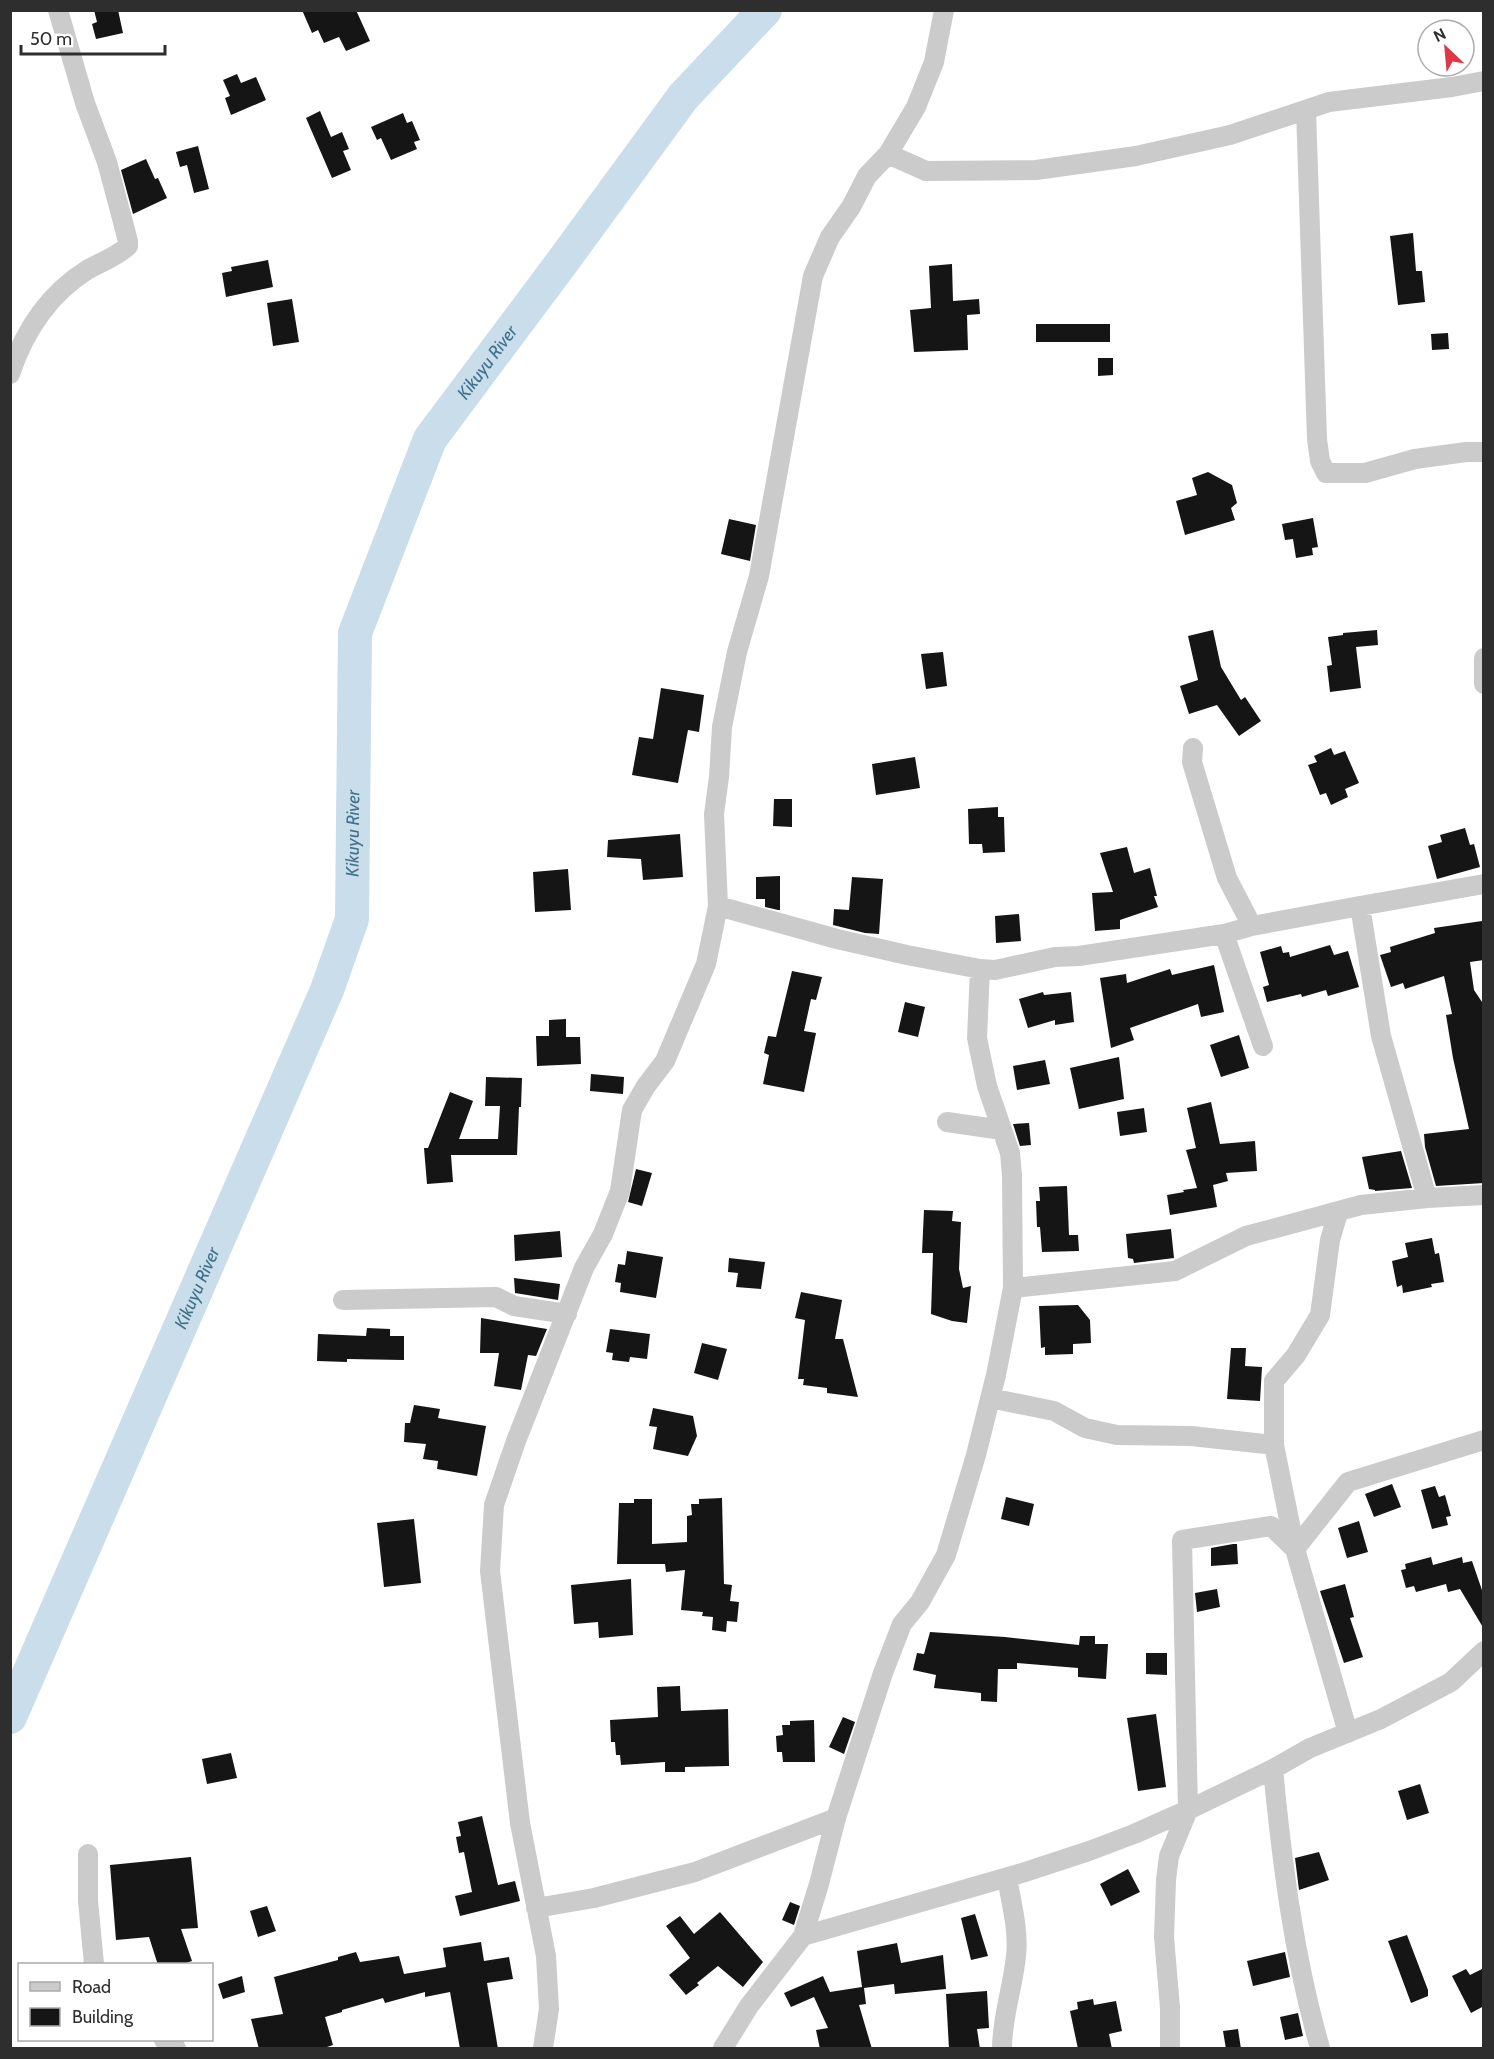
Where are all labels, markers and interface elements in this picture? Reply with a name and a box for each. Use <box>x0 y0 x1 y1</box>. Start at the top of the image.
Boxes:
scale bar <box>21 18 165 56</box>
north arrow <box>1416 18 1476 78</box>
text: N <box>1430 24 1449 46</box>
text: 50 m <box>30 28 72 50</box>
water label: Kikuyu River <box>452 320 523 404</box>
water label: Kikuyu River <box>341 788 364 877</box>
water label: Kikuyu River <box>170 1242 225 1332</box>
legend <box>18 1963 213 2041</box>
text: Road <box>72 1976 111 1998</box>
text: Building <box>72 2006 134 2028</box>

